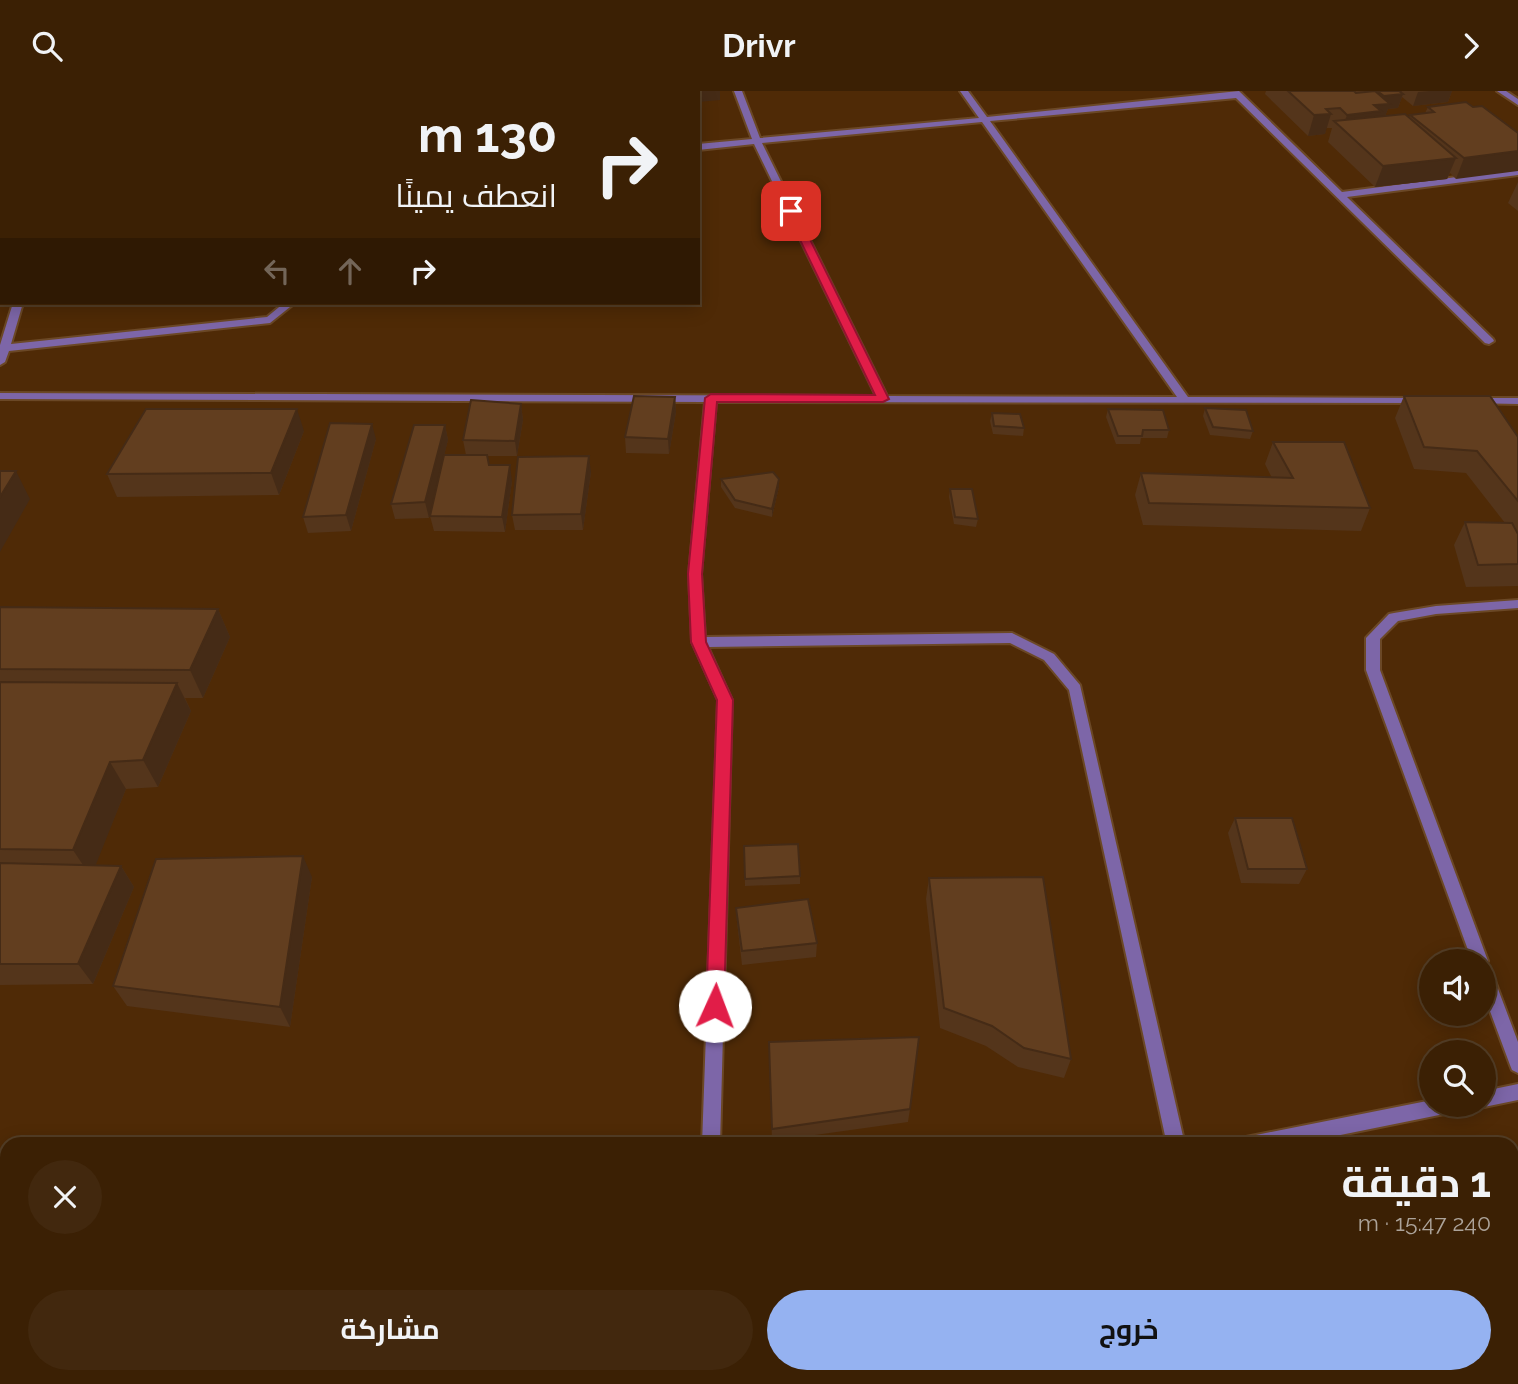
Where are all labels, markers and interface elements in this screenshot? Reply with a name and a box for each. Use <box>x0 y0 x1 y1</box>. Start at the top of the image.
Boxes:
icon: search <box>28 27 66 65</box>
text: Drivr <box>722 27 796 64</box>
icon: forward <box>1452 27 1490 65</box>
text: 130 m <box>418 106 557 163</box>
icon: right <box>581 119 672 210</box>
text: انعطف يمينًا <box>395 177 557 214</box>
pin <box>761 181 821 241</box>
icon: arrive <box>772 192 810 230</box>
icon: left <box>258 252 296 290</box>
icon: ahead <box>331 252 369 290</box>
icon: right <box>404 252 442 290</box>
map controls <box>1419 949 1496 1117</box>
button: sound <box>1419 949 1496 1026</box>
position arrow <box>678 969 752 1043</box>
button: search <box>1419 1040 1496 1117</box>
text: 1 دقيقة <box>1341 1158 1491 1207</box>
button: close <box>28 1160 102 1234</box>
text: 240 m · 15:47 <box>1358 1209 1491 1236</box>
button: مشاركة <box>28 1290 753 1370</box>
button: خروج <box>767 1290 1491 1370</box>

